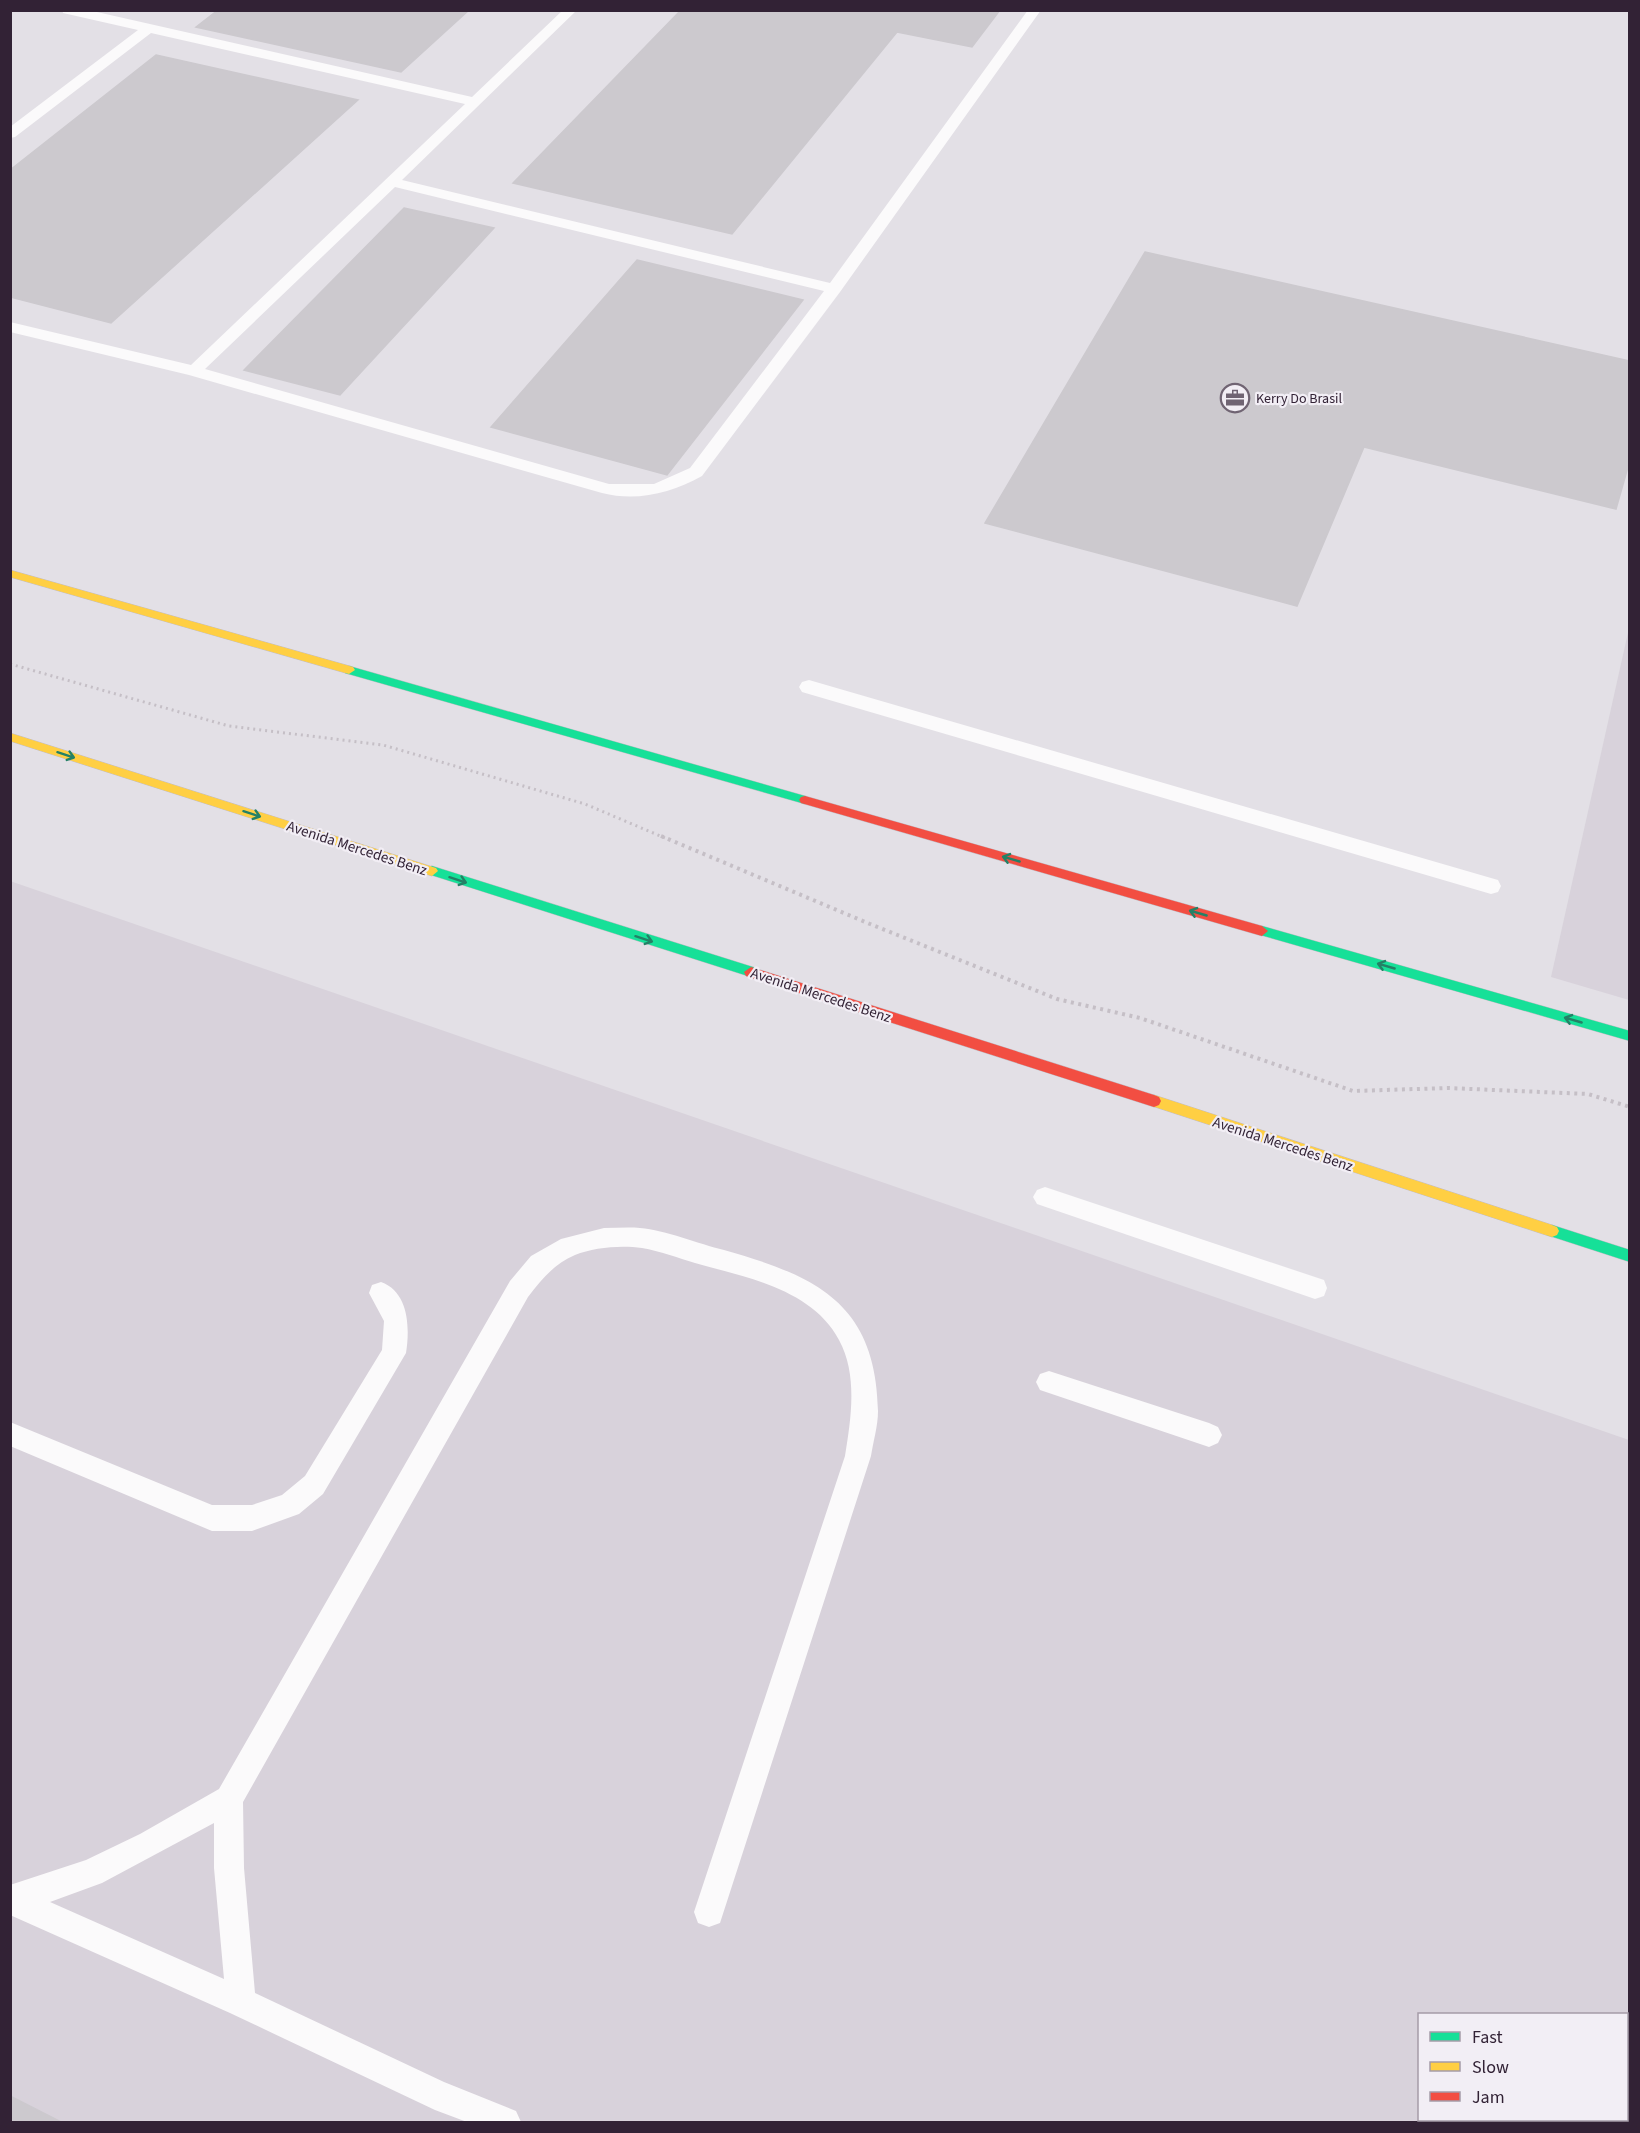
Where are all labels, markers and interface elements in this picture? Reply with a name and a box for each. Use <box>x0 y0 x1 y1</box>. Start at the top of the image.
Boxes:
office icon: Kerry Do Brasil <box>1219 382 1251 414</box>
place label: Kerry Do Brasil <box>1256 389 1342 409</box>
one-way arrow <box>56 750 75 761</box>
one-way arrow <box>242 810 261 821</box>
street label: Avenida Mercedes Benz <box>284 816 430 881</box>
one-way arrow <box>1002 853 1021 864</box>
one-way arrow <box>448 875 467 886</box>
one-way arrow <box>1189 907 1208 918</box>
one-way arrow <box>634 934 653 945</box>
one-way arrow <box>1377 960 1396 972</box>
street label: Avenida Mercedes Benz <box>748 963 894 1028</box>
one-way arrow <box>1564 1014 1583 1025</box>
street label: Avenida Mercedes Benz <box>1210 1112 1356 1177</box>
legend <box>1418 2013 1628 2121</box>
text: Fast <box>1472 2025 1503 2050</box>
text: Slow <box>1472 2055 1509 2080</box>
text: Jam <box>1472 2085 1505 2110</box>

